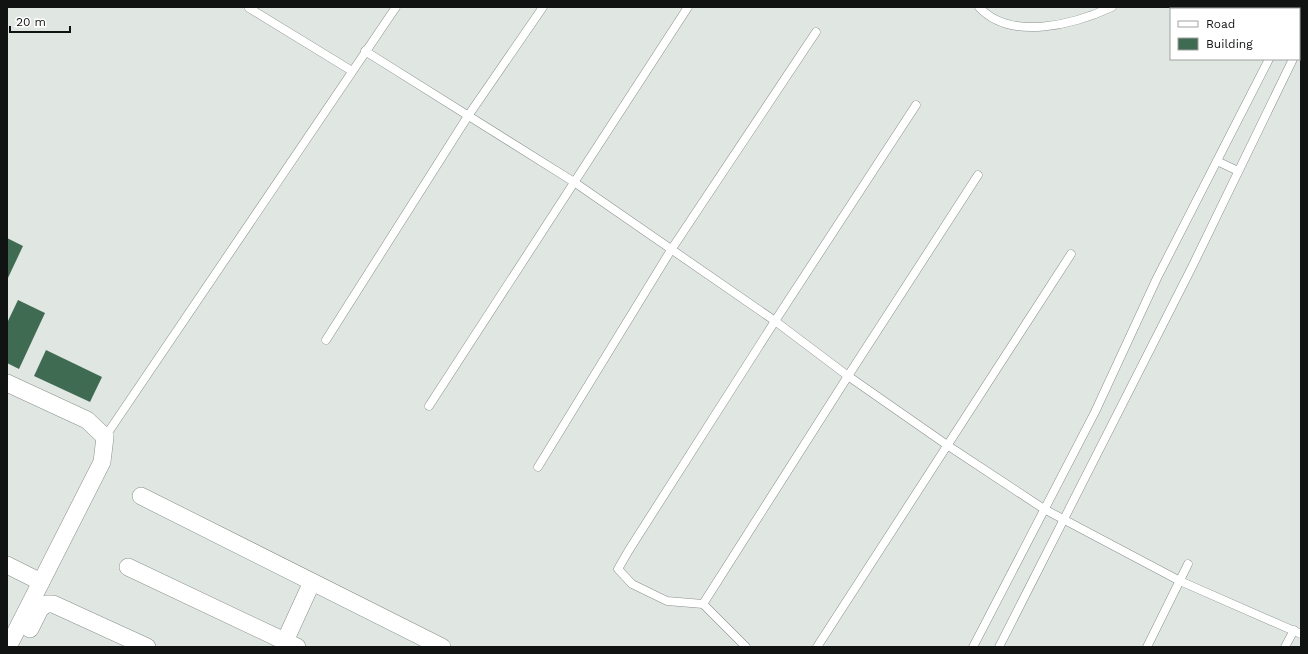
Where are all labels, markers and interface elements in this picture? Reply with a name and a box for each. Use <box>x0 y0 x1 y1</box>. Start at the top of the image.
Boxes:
scale bar <box>10 8 70 34</box>
legend <box>1170 8 1300 60</box>
text: 20 m <box>16 15 46 29</box>
text: Road <box>1206 17 1235 31</box>
text: Building <box>1206 37 1253 51</box>

